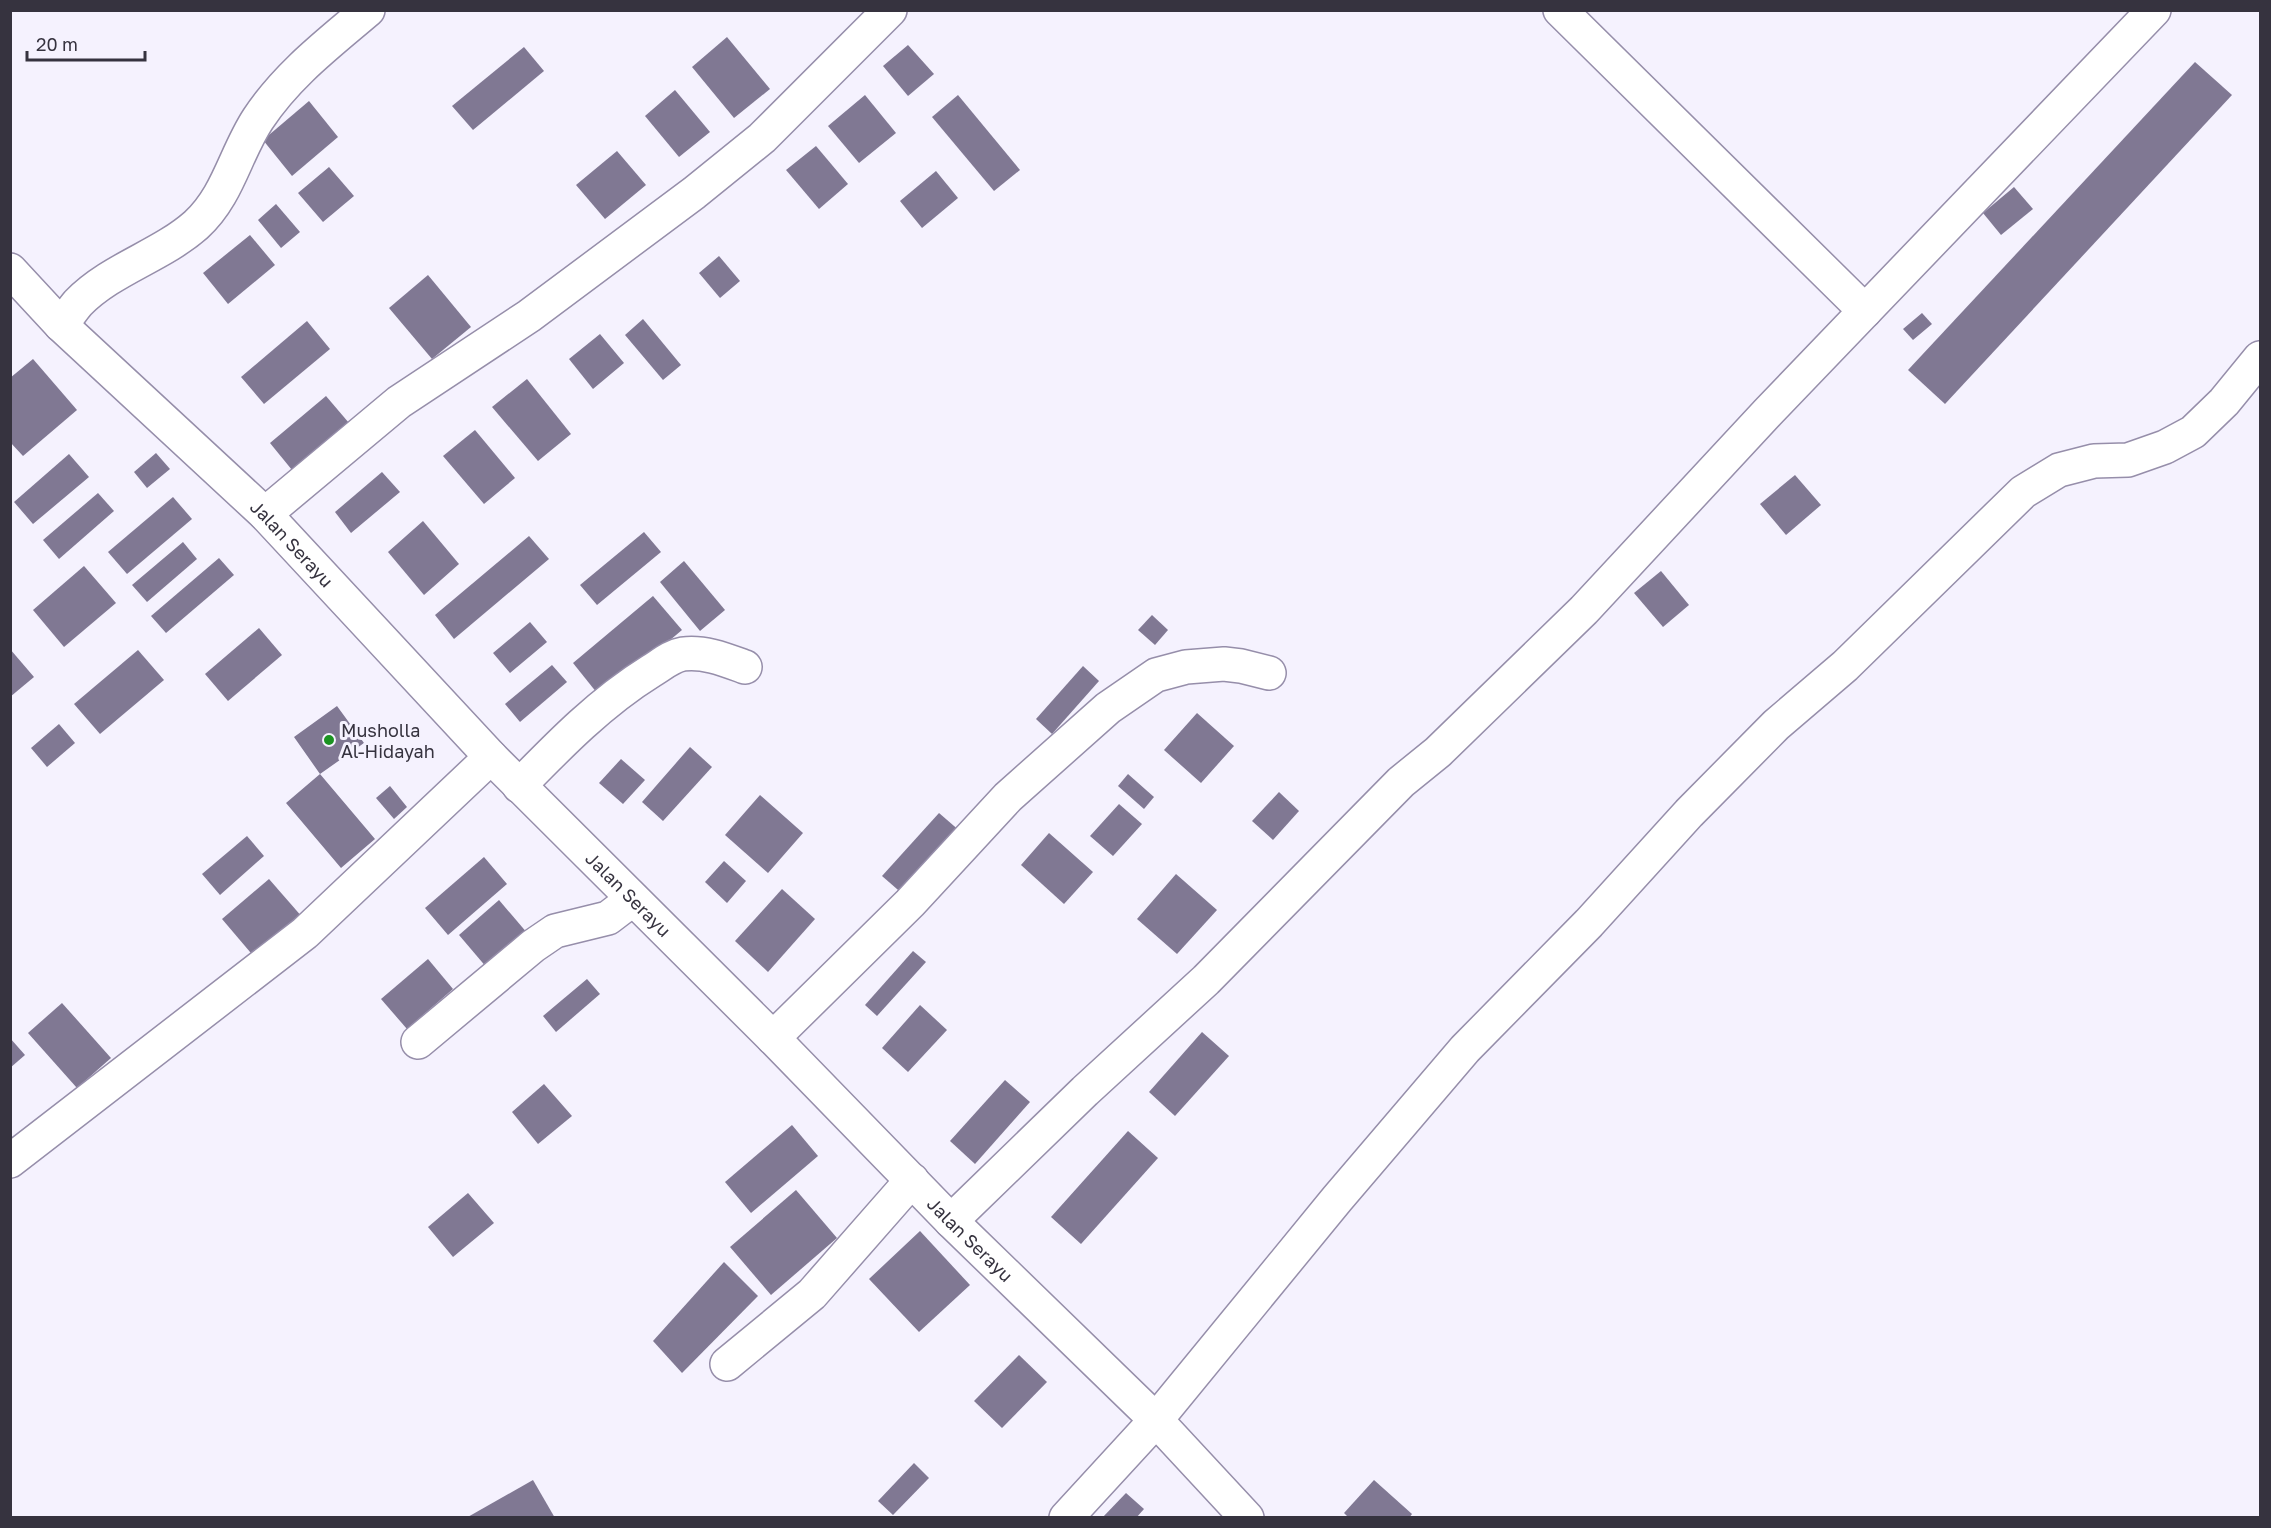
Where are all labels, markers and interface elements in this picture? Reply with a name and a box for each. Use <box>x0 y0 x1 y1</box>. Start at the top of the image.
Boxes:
scale bar <box>27 24 146 62</box>
text: 20 m <box>36 33 78 55</box>
street label: Jalan Serayu <box>246 495 338 591</box>
place label: Musholla Al-Hidayah <box>341 719 435 762</box>
marker: Musholla Al-Hidayah <box>322 733 336 747</box>
street label: Jalan Serayu <box>581 847 676 941</box>
street label: Jalan Serayu <box>923 1193 1018 1286</box>

